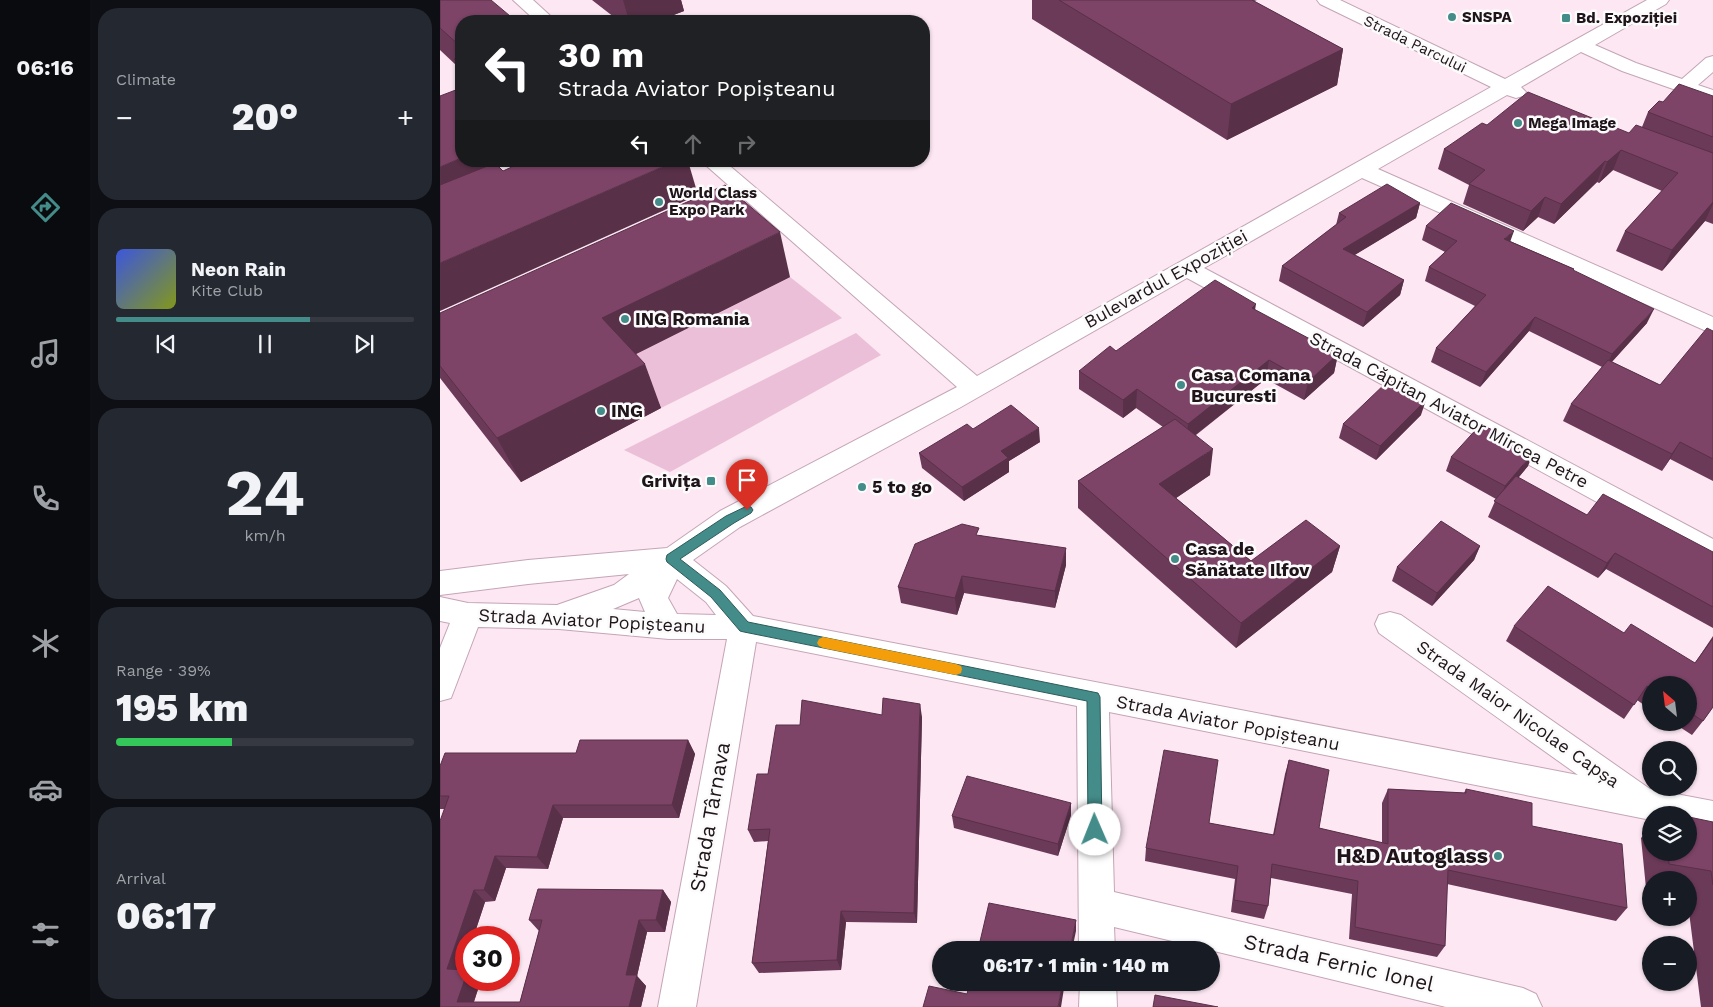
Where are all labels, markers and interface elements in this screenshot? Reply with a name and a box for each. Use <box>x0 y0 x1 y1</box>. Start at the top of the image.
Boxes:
place label: SNSPA <box>1462 8 1512 26</box>
place label: Bd. Expoziției <box>1576 9 1677 27</box>
street label: Strada Parcului <box>1361 11 1469 77</box>
marker: SNSPA <box>1446 11 1458 23</box>
marker: Bd. Expoziției <box>1560 12 1572 24</box>
text: 30 m <box>558 34 644 76</box>
icon: left <box>475 35 540 100</box>
text: 06:16 <box>16 55 74 80</box>
text: Climate <box>116 70 176 89</box>
text: Strada Aviator Popișteanu <box>558 76 836 101</box>
text: 20° <box>232 95 298 139</box>
text: − <box>116 101 133 134</box>
text: + <box>397 101 414 134</box>
place label: Mega Image <box>1528 114 1617 132</box>
marker: Mega Image <box>1512 117 1524 129</box>
icon: left <box>626 130 654 158</box>
icon: ahead <box>679 130 707 158</box>
icon: right <box>732 130 760 158</box>
place label: World Class Expo Park <box>669 184 757 219</box>
icon: directions <box>28 190 63 225</box>
marker: World Class Expo Park <box>653 196 665 208</box>
street label: Bulevardul Expoziției <box>1081 225 1251 332</box>
text: Neon Rain <box>191 258 286 281</box>
text: Kite Club <box>191 281 263 300</box>
place label: ING Romania <box>635 308 750 329</box>
marker: ING Romania <box>619 313 631 325</box>
street label: Strada Căpitan Aviator Mircea Petre <box>1306 327 1592 492</box>
icon: previous <box>152 330 180 358</box>
icon: pause <box>251 330 279 358</box>
icon: next <box>350 330 378 358</box>
icon: music <box>28 336 63 371</box>
place label: Casa Comana Bucuresti <box>1191 364 1311 406</box>
marker: Casa Comana Bucuresti <box>1175 379 1187 391</box>
place label: ING <box>611 400 643 421</box>
marker: ING <box>595 405 607 417</box>
text: 24 <box>225 455 305 531</box>
pin <box>726 459 768 510</box>
icon: arrive <box>733 466 761 494</box>
place label: Grivița <box>641 470 702 491</box>
marker: Grivița <box>705 475 717 487</box>
place label: 5 to go <box>872 476 932 497</box>
icon: phone <box>28 481 63 516</box>
marker: 5 to go <box>856 481 868 493</box>
text: km/h <box>244 526 286 545</box>
place label: Casa de Sănătate Ilfov <box>1185 538 1310 580</box>
marker: Casa de Sănătate Ilfov <box>1169 553 1181 565</box>
street label: Strada Aviator Popișteanu <box>478 604 706 637</box>
icon: climate <box>28 626 63 661</box>
street label: Strada Maior Nicolae Capșa <box>1413 636 1624 792</box>
text: Range · 39% <box>116 661 211 680</box>
north arrow <box>1642 676 1698 731</box>
map controls <box>1642 676 1697 991</box>
text: 195 km <box>116 686 248 730</box>
street label: Strada Aviator Popișteanu <box>1115 691 1342 754</box>
street label: Strada Târnava <box>684 740 735 894</box>
button: search <box>1642 741 1697 796</box>
icon: car <box>28 772 63 807</box>
position arrow <box>1068 803 1120 855</box>
button: layers <box>1642 806 1697 861</box>
place label: H&D Autoglass <box>1336 843 1488 868</box>
marker: H&D Autoglass <box>1492 850 1504 862</box>
text: Arrival <box>116 869 166 888</box>
button: + <box>1642 871 1697 926</box>
text: 06:17 <box>116 894 217 938</box>
icon: filters <box>28 917 63 952</box>
speed limit sign: 30 <box>455 926 520 991</box>
street label: Strada Fernic Ionel <box>1242 928 1437 997</box>
button: − <box>1642 936 1697 991</box>
text: 06:17 · 1 min · 140 m <box>983 954 1169 977</box>

